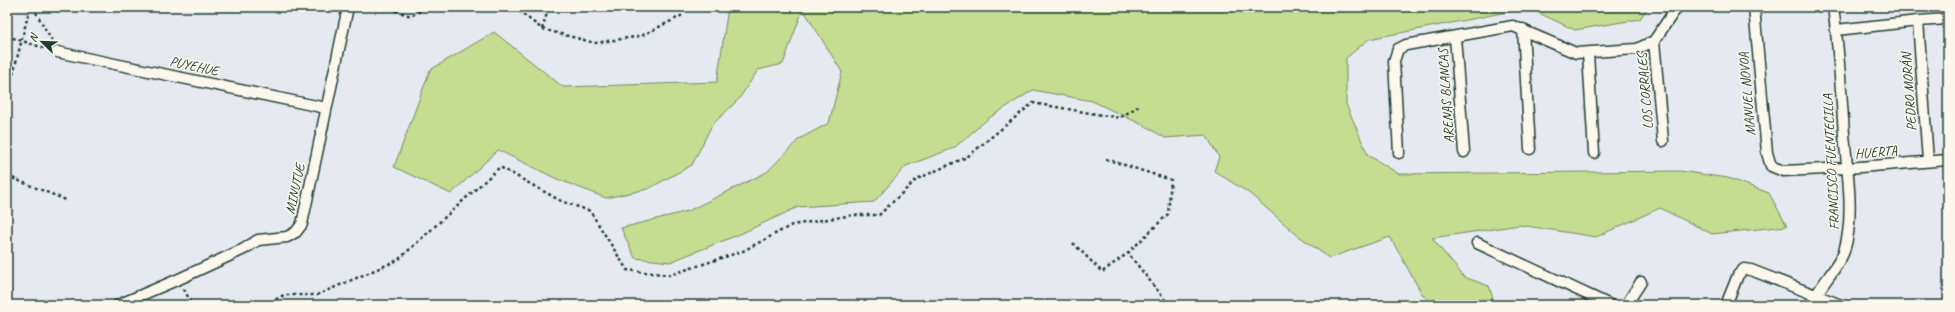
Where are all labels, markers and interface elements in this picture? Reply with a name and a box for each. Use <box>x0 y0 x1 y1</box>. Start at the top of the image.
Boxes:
north arrow <box>22 22 62 62</box>
text: N <box>25 30 41 44</box>
street label: ARENAS BLANCAS <box>1434 46 1458 144</box>
street label: LOS CORRALES <box>1633 49 1657 130</box>
street label: PEDRO MORÁN <box>1898 50 1920 132</box>
street label: MANUEL NOVOA <box>1735 51 1759 136</box>
street label: PUYEHUE <box>168 53 221 80</box>
street label: FRANCISCO FUENTECILLA <box>1819 93 1843 231</box>
street label: HUERTA <box>1854 142 1899 162</box>
street label: MINUTUE <box>281 161 309 216</box>

